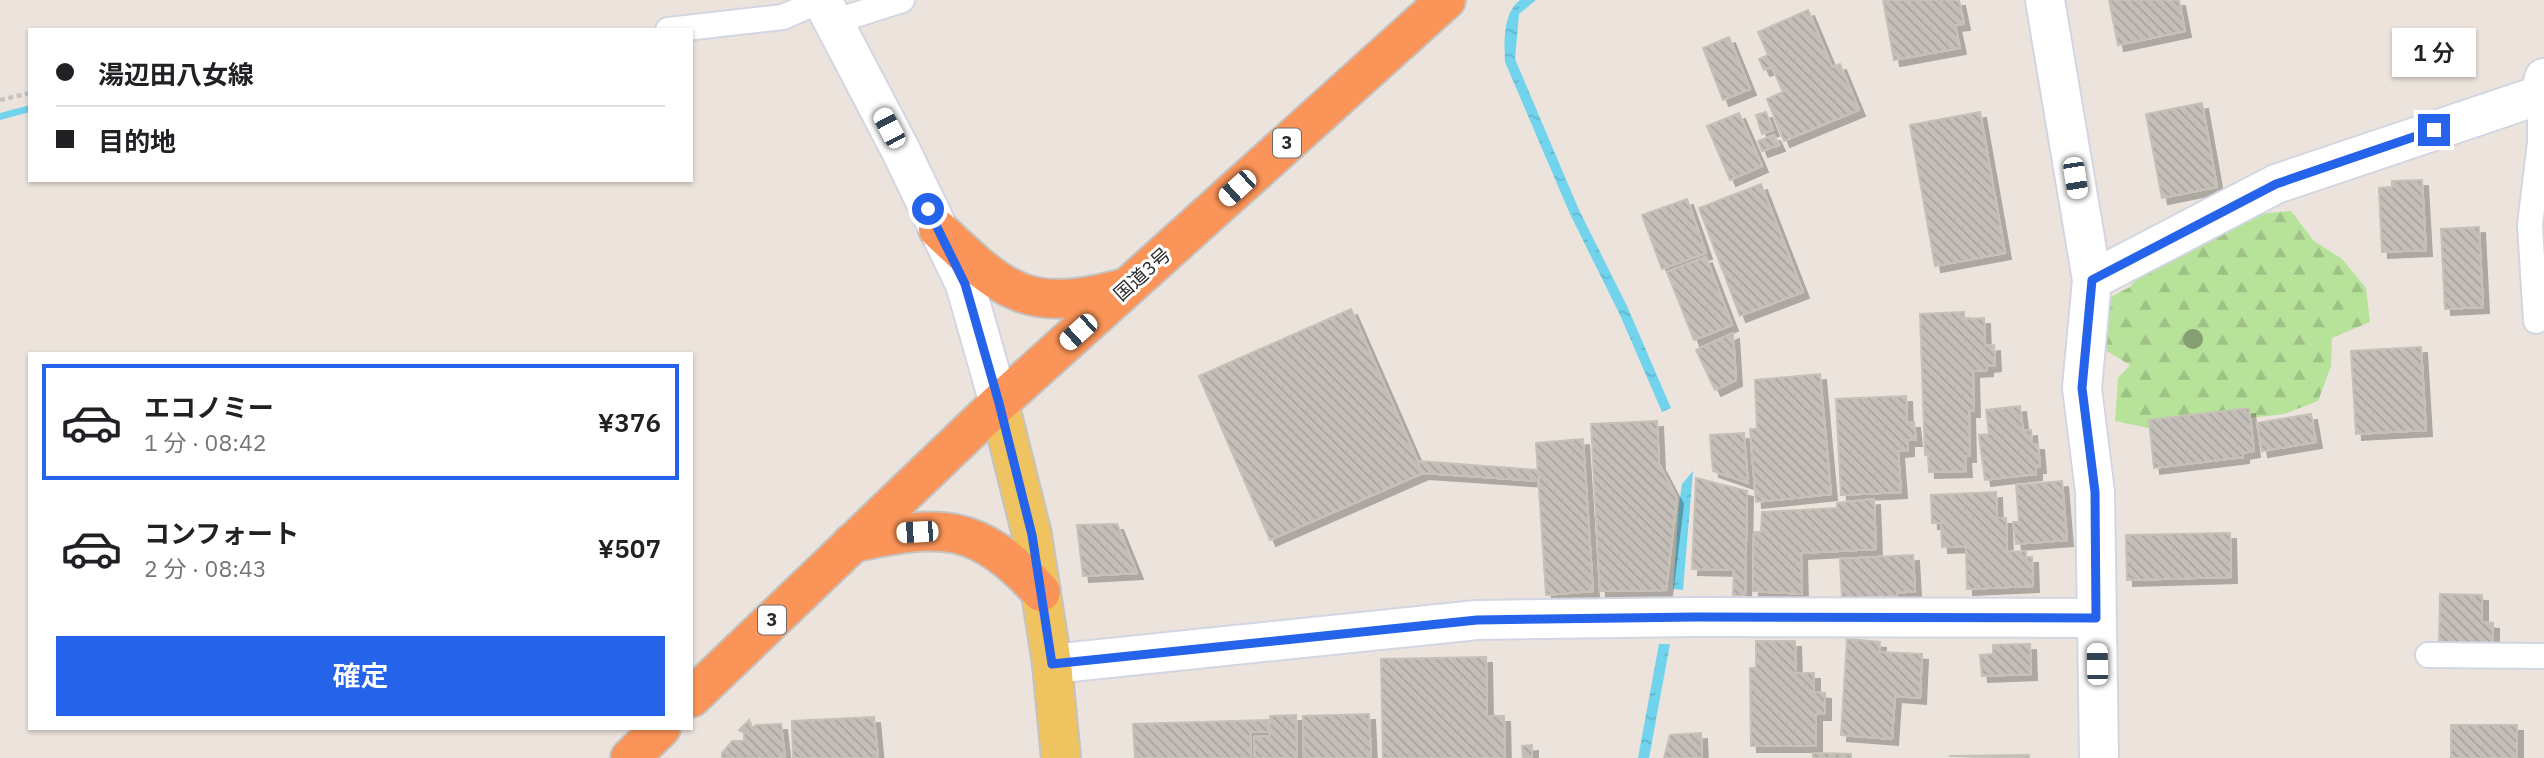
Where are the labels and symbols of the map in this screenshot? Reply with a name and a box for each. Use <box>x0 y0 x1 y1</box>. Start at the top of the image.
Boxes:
callout: 1 分 <box>2392 29 2476 78</box>
car <box>870 105 909 151</box>
route end <box>2418 114 2450 146</box>
road number: 3 <box>1273 128 1301 158</box>
car <box>2062 156 2089 200</box>
car <box>1215 166 1260 210</box>
route start <box>912 193 944 225</box>
street label: 国道3号 <box>1109 242 1175 306</box>
car <box>1056 310 1101 354</box>
car <box>896 520 939 544</box>
road number: 3 <box>758 606 786 634</box>
car <box>2087 643 2108 685</box>

